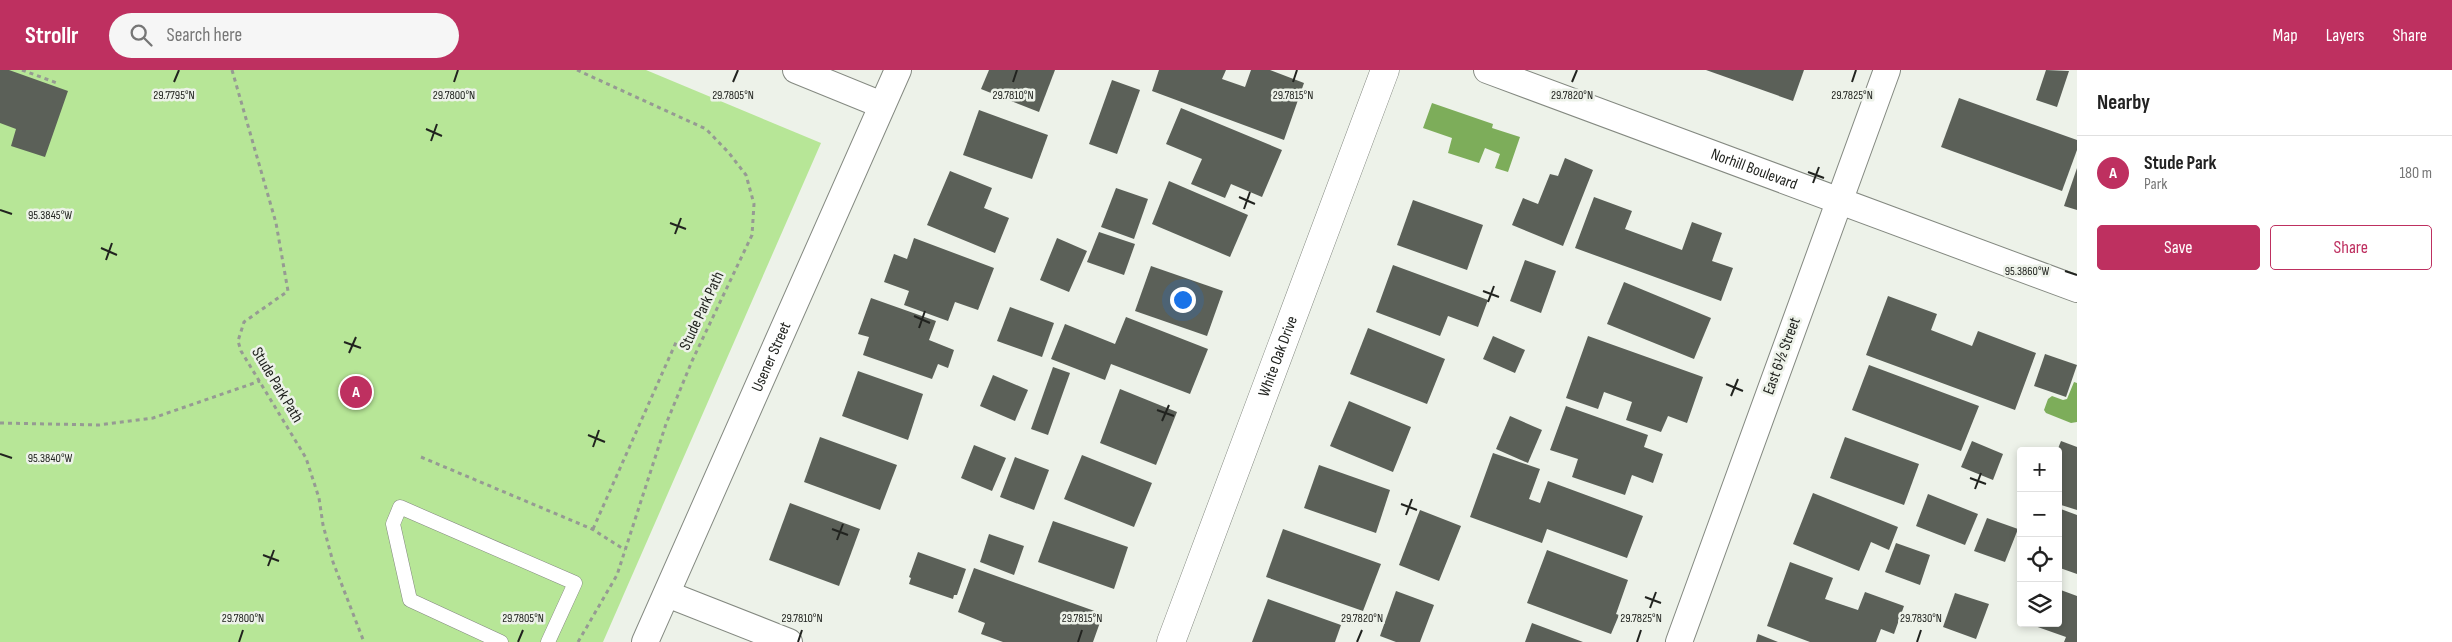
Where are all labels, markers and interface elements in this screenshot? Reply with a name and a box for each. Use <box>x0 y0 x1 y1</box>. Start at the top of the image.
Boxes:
search box <box>109 13 459 58</box>
text: Strollr <box>25 21 79 50</box>
icon: search <box>127 21 155 49</box>
text: Search here <box>167 24 242 47</box>
text: Map <box>2273 25 2298 46</box>
text: Layers <box>2326 25 2365 46</box>
text: Share <box>2393 25 2427 46</box>
text: 29.7795°N <box>153 88 195 103</box>
text: 29.7800°N <box>433 88 475 103</box>
text: 29.7805°N <box>712 88 754 103</box>
text: 29.7810°N <box>992 88 1034 103</box>
text: 29.7815°N <box>1273 88 1313 103</box>
text: 29.7820°N <box>1551 88 1593 103</box>
text: 29.7825°N <box>1831 88 1873 103</box>
text: Nearby <box>2097 90 2150 115</box>
street label: Norhill Boulevard <box>1708 144 1800 194</box>
text: Stude Park <box>2144 152 2217 175</box>
text: A <box>2109 164 2117 183</box>
text: 180 m <box>2399 164 2432 183</box>
text: Park <box>2144 175 2167 194</box>
text: 95.3845°W <box>28 208 72 223</box>
button: Save <box>2097 225 2260 270</box>
button: Share <box>2270 225 2432 270</box>
text: 95.3860°W <box>2005 264 2050 279</box>
street label: Stude Park Path <box>676 269 728 353</box>
your location <box>1170 287 1196 313</box>
street label: White Oak Drive <box>1254 313 1302 399</box>
street label: East 6½ Street <box>1759 315 1805 397</box>
street label: Usener Street <box>747 319 795 395</box>
street label: Stude Park Path <box>247 344 307 426</box>
pin: A <box>340 373 372 411</box>
map controls <box>2017 447 2062 627</box>
button: + <box>2017 447 2062 492</box>
text: 95.3840°W <box>28 451 73 466</box>
button: − <box>2017 492 2062 537</box>
button: locate <box>2017 537 2062 582</box>
button: layers <box>2017 582 2062 627</box>
text: 29.7800°N <box>222 611 264 626</box>
text: 29.7805°N <box>502 611 544 626</box>
text: 29.7810°N <box>781 611 823 626</box>
text: 29.7815°N <box>1062 611 1102 626</box>
text: 29.7820°N <box>1341 611 1383 626</box>
text: 29.7825°N <box>1620 611 1662 626</box>
text: 29.7830°N <box>1900 611 1942 626</box>

